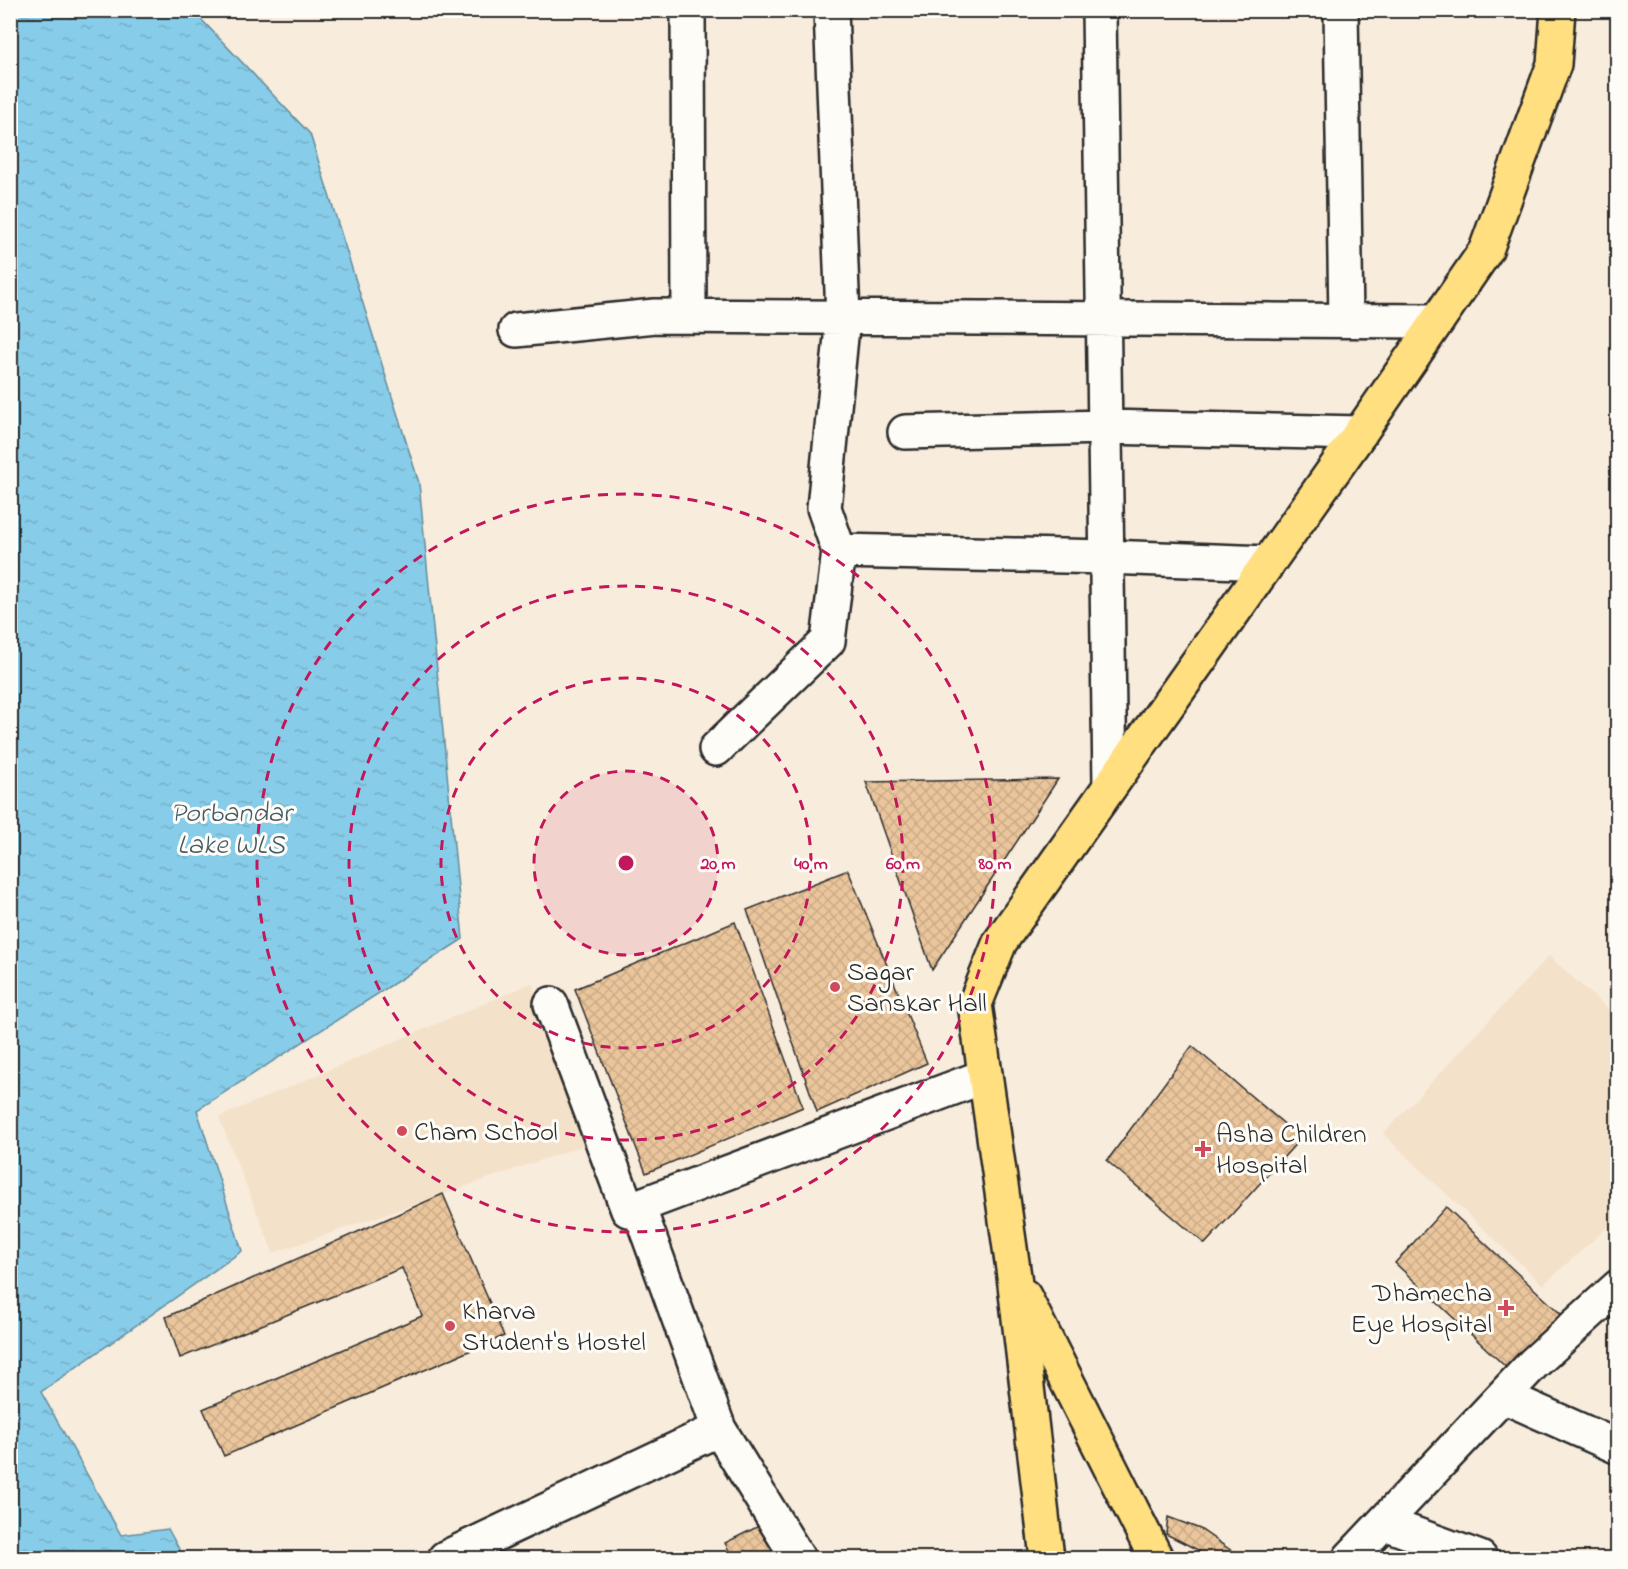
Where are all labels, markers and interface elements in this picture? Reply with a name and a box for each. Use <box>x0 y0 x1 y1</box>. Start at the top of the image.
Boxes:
water label: Porbandar Lake WLS <box>170 794 295 867</box>
text: 20 m <box>699 852 736 878</box>
text: 40 m <box>794 852 828 878</box>
text: 60 m <box>886 852 920 878</box>
text: 80 m <box>978 852 1012 878</box>
centre of rings <box>616 853 636 873</box>
place label: Sagar Sanskar Hall <box>847 954 987 1024</box>
marker: Sagar Sanskar Hall <box>828 980 842 994</box>
place label: Cham School <box>414 1114 558 1153</box>
place label: Asha Children Hospital <box>1216 1116 1367 1186</box>
marker: Cham School <box>395 1124 409 1138</box>
marker: Asha Children Hospital <box>1194 1140 1212 1158</box>
place label: Dhamecha Eye Hospital <box>1351 1275 1492 1345</box>
place label: Kharva Student's Hostel <box>462 1293 646 1363</box>
marker: Dhamecha Eye Hospital <box>1497 1299 1515 1317</box>
marker: Kharva Student's Hostel <box>443 1319 457 1333</box>

